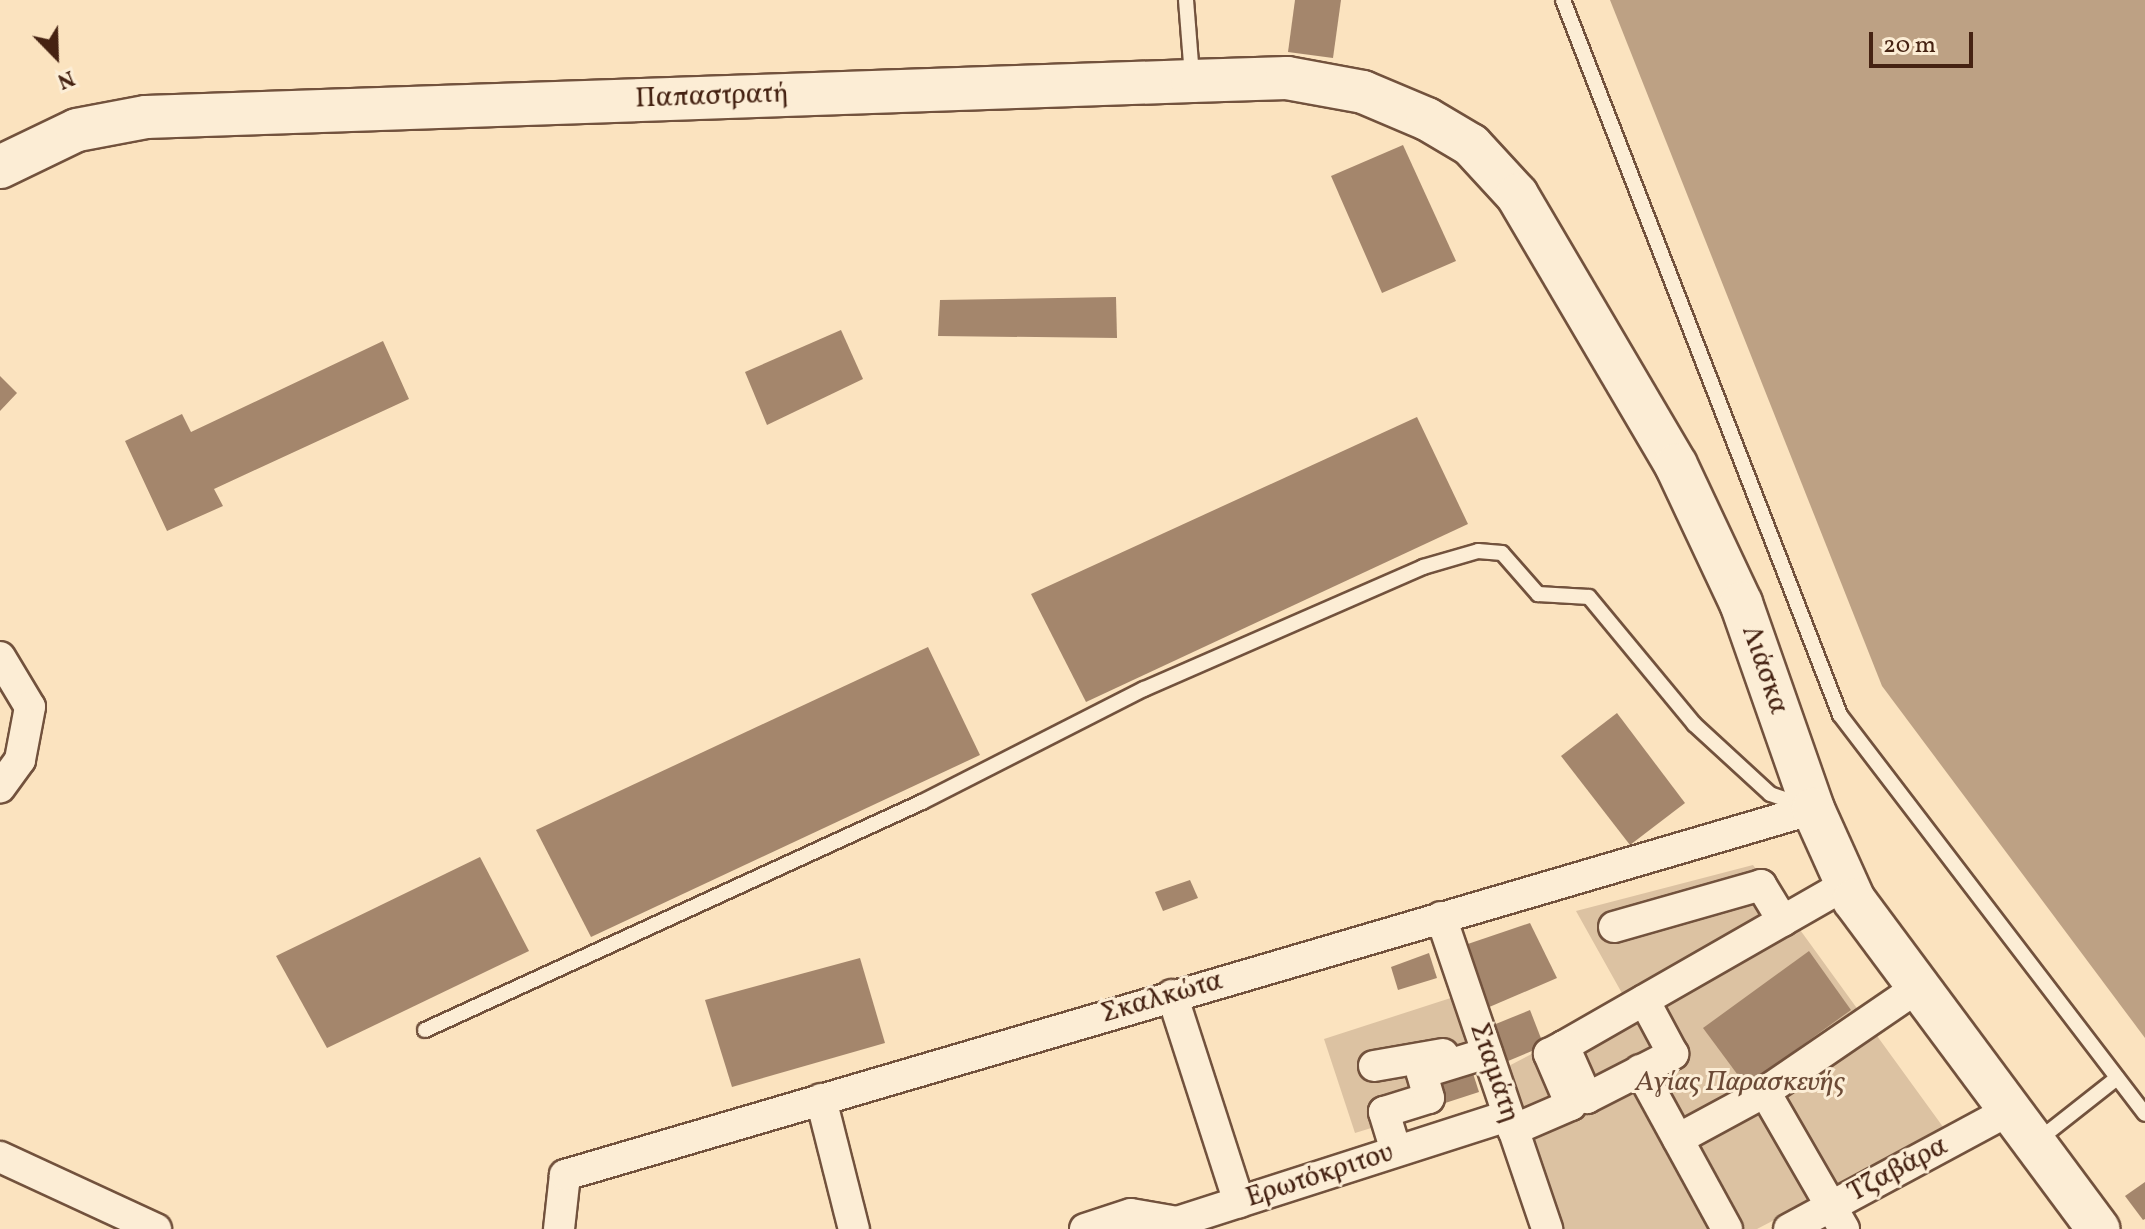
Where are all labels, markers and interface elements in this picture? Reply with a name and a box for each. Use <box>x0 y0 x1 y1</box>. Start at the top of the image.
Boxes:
north arrow <box>16 16 96 96</box>
scale bar <box>1873 16 1977 66</box>
text: 20 m <box>1883 29 1936 63</box>
text: N <box>52 61 79 96</box>
street label: Παπαστρατή <box>635 78 789 116</box>
street label: Λιάσκα <box>1733 621 1795 719</box>
street label: Σκαλκώτα <box>1097 965 1227 1031</box>
street label: Σταμάτη <box>1461 1019 1527 1127</box>
park label: Αγίας Παρασκευής <box>1635 1066 1845 1100</box>
street label: Τζαβάρα <box>1842 1130 1954 1210</box>
street label: Ερωτόκριτου <box>1242 1136 1398 1216</box>

